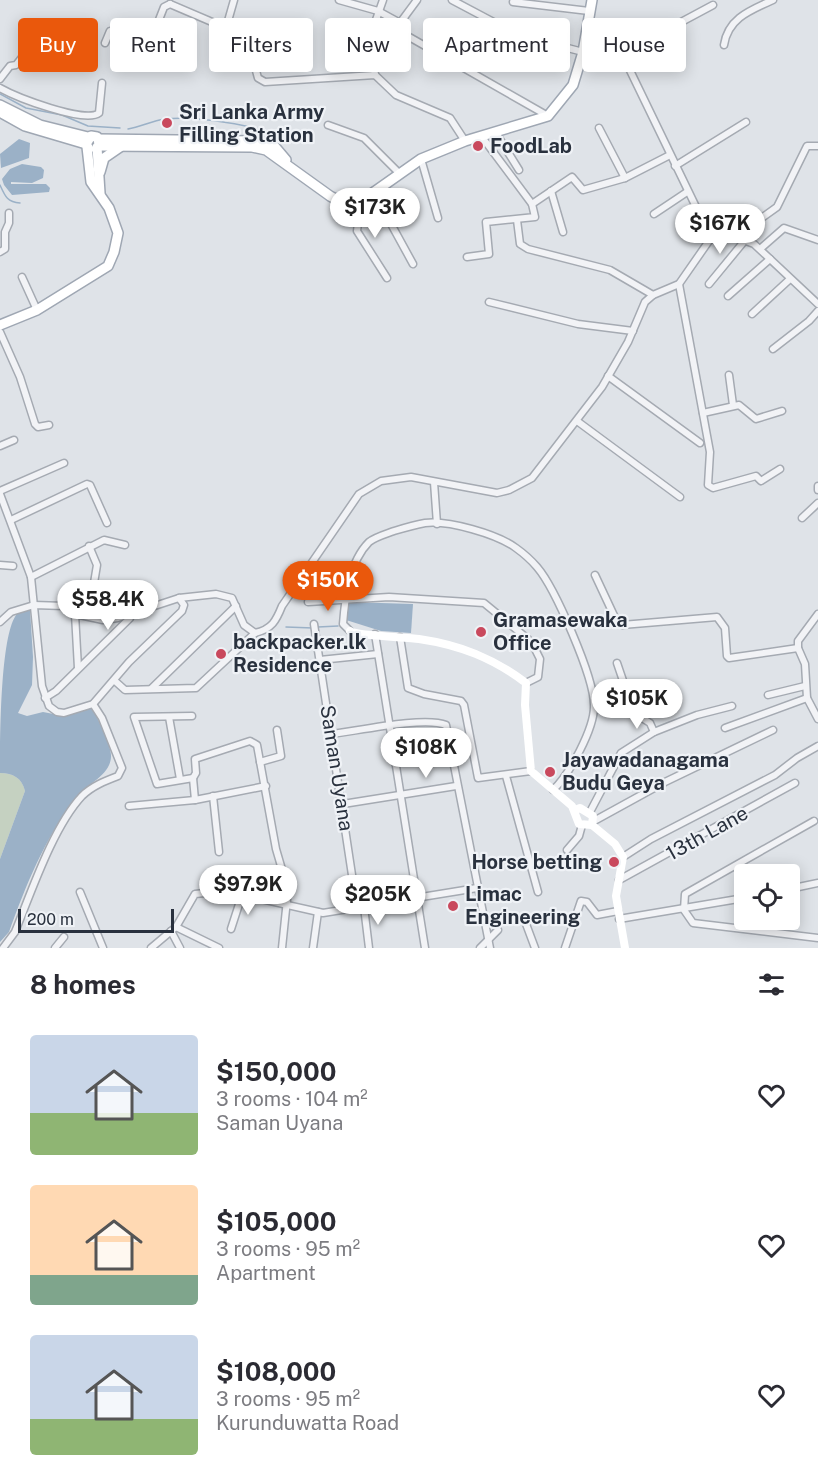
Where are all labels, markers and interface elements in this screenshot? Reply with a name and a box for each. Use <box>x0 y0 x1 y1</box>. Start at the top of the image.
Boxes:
chip: Buy <box>18 18 98 72</box>
chip: Rent <box>110 18 197 72</box>
chip: Filters <box>209 18 313 72</box>
chip: New <box>325 18 411 72</box>
chip: Apartment <box>423 18 570 72</box>
chip: House <box>582 18 686 72</box>
place label: Sri Lanka Army Filling Station <box>179 100 324 147</box>
marker: Sri Lanka Army Filling Station <box>160 116 174 130</box>
place label: FoodLab <box>490 134 572 158</box>
marker: FoodLab <box>471 139 485 153</box>
pin: $173K <box>333 188 417 239</box>
text: $173K <box>344 195 406 219</box>
pin: $167K <box>678 204 762 255</box>
text: $167K <box>689 211 751 235</box>
pin: $150K <box>286 561 370 612</box>
text: $150K <box>297 568 359 592</box>
pin: $58.4K <box>59 580 157 631</box>
text: $58.4K <box>71 587 145 611</box>
place label: Gramasewaka Office <box>493 608 628 655</box>
marker: Gramasewaka Office <box>474 625 488 639</box>
place label: backpacker.lk Residence <box>233 630 367 677</box>
marker: backpacker.lk Residence <box>214 647 228 661</box>
pin: $105K <box>595 679 679 730</box>
text: $105K <box>606 686 668 710</box>
street label: Saman Uyana <box>315 703 359 833</box>
pin: $108K <box>384 728 468 779</box>
text: $108K <box>395 735 457 759</box>
place label: Jayawadanagama Budu Geya <box>562 748 729 795</box>
marker: Jayawadanagama Budu Geya <box>543 765 557 779</box>
street label: 13th Lane <box>662 801 752 865</box>
place label: Horse betting <box>471 850 602 874</box>
marker: Horse betting <box>607 855 621 869</box>
map controls <box>734 864 800 930</box>
button: locate <box>734 864 800 930</box>
pin: $97.9K <box>199 865 297 916</box>
text: $97.9K <box>213 872 283 896</box>
pin: $205K <box>336 875 420 926</box>
text: $205K <box>344 882 412 906</box>
place label: Limac Engineering <box>465 882 581 929</box>
marker: Limac Engineering <box>446 899 460 913</box>
scale bar <box>18 906 174 934</box>
text: 200 m <box>27 910 74 929</box>
icon: filters <box>755 968 788 1001</box>
text: 8 homes <box>30 969 136 1000</box>
text: $150,000 <box>216 1056 336 1087</box>
icon: home <box>78 1059 150 1131</box>
icon: heart <box>755 1079 788 1112</box>
text: 3 rooms · 104 m² <box>216 1087 368 1111</box>
text: Saman Uyana <box>216 1111 343 1135</box>
text: $105,000 <box>216 1206 336 1237</box>
icon: home <box>78 1209 150 1281</box>
icon: heart <box>755 1229 788 1262</box>
text: 3 rooms · 95 m² <box>216 1237 360 1261</box>
text: Apartment <box>216 1261 316 1285</box>
text: $108,000 <box>216 1356 336 1387</box>
icon: home <box>78 1359 150 1431</box>
icon: heart <box>755 1379 788 1412</box>
text: 3 rooms · 95 m² <box>216 1387 360 1411</box>
text: Kurunduwatta Road <box>216 1411 399 1435</box>

